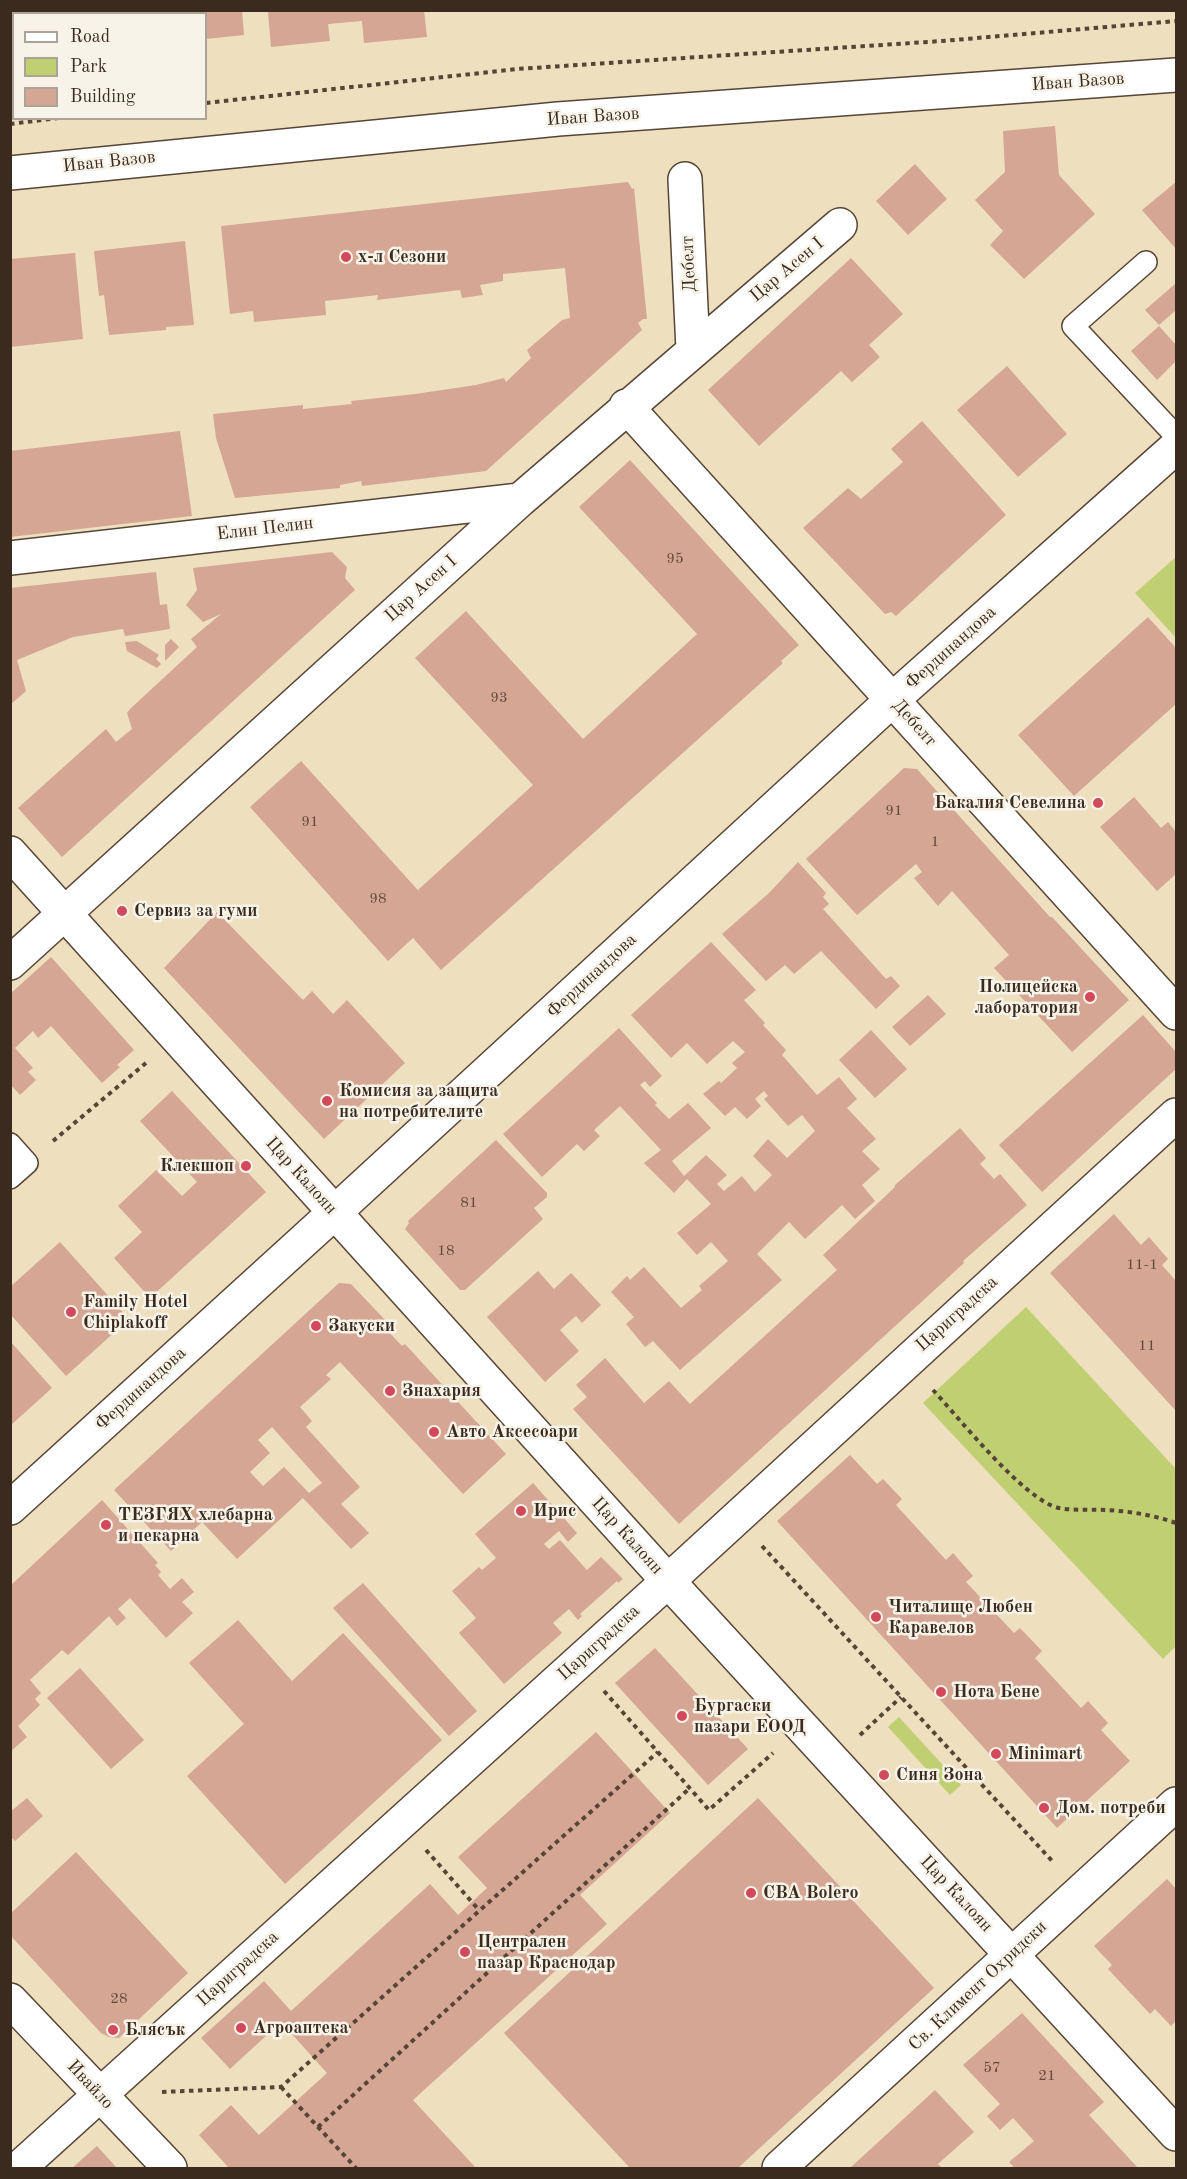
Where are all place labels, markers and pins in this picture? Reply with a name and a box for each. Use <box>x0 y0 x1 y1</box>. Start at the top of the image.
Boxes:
place label: х-л Сезони <box>358 246 446 268</box>
marker: х-л Сезони <box>339 250 353 264</box>
place label: Бакалия Севелина <box>934 792 1086 814</box>
marker: Бакалия Севелина <box>1091 796 1105 810</box>
place label: Сервиз за гуми <box>134 900 258 922</box>
marker: Сервиз за гуми <box>115 904 129 918</box>
place label: Полицейска лаборатория <box>975 976 1078 1018</box>
marker: Полицейска лаборатория <box>1083 990 1097 1004</box>
place label: Комисия за защита на потребителите <box>339 1080 498 1122</box>
marker: Комисия за защита на потребителите <box>320 1094 334 1108</box>
place label: Клекшоп <box>160 1155 234 1177</box>
marker: Клекшоп <box>239 1159 253 1173</box>
place label: Family Hotel Chiplakoff <box>83 1291 188 1334</box>
marker: Family Hotel Chiplakoff <box>64 1305 78 1319</box>
place label: Закуски <box>328 1315 395 1337</box>
marker: Закуски <box>309 1319 323 1333</box>
place label: Знахария <box>402 1380 481 1402</box>
marker: Знахария <box>383 1384 397 1398</box>
place label: Авто Аксесоари <box>446 1421 578 1443</box>
marker: Авто Аксесоари <box>427 1425 441 1439</box>
place label: Ирис <box>533 1500 576 1522</box>
place label: ТЕЗГЯХ хлебарна и пекарна <box>118 1504 273 1546</box>
marker: Ирис <box>514 1504 528 1518</box>
marker: ТЕЗГЯХ хлебарна и пекарна <box>99 1518 113 1532</box>
place label: Читалище Любен Каравелов <box>888 1596 1033 1638</box>
marker: Читалище Любен Каравелов <box>869 1610 883 1624</box>
place label: Нота Бене <box>953 1681 1040 1703</box>
marker: Нота Бене <box>934 1685 948 1699</box>
place label: Бургаски пазари ЕООД <box>694 1695 806 1738</box>
marker: Бургаски пазари ЕООД <box>675 1709 689 1723</box>
place label: Minimart <box>1008 1743 1083 1765</box>
marker: Minimart <box>989 1747 1003 1761</box>
place label: Синя Зона <box>896 1764 983 1786</box>
marker: Синя Зона <box>877 1768 891 1782</box>
place label: Дом. потреби <box>1056 1797 1166 1819</box>
marker: Дом. потреби <box>1037 1801 1051 1815</box>
place label: CBA Bolero <box>763 1882 858 1904</box>
marker: CBA Bolero <box>744 1886 758 1900</box>
place label: Централен пазар Краснодар <box>477 1931 615 1974</box>
marker: Централен пазар Краснодар <box>458 1945 472 1959</box>
place label: Агроаптека <box>253 2017 349 2039</box>
place label: Блясък <box>125 2019 185 2041</box>
marker: Агроаптека <box>234 2021 248 2035</box>
marker: Блясък <box>106 2023 120 2037</box>

